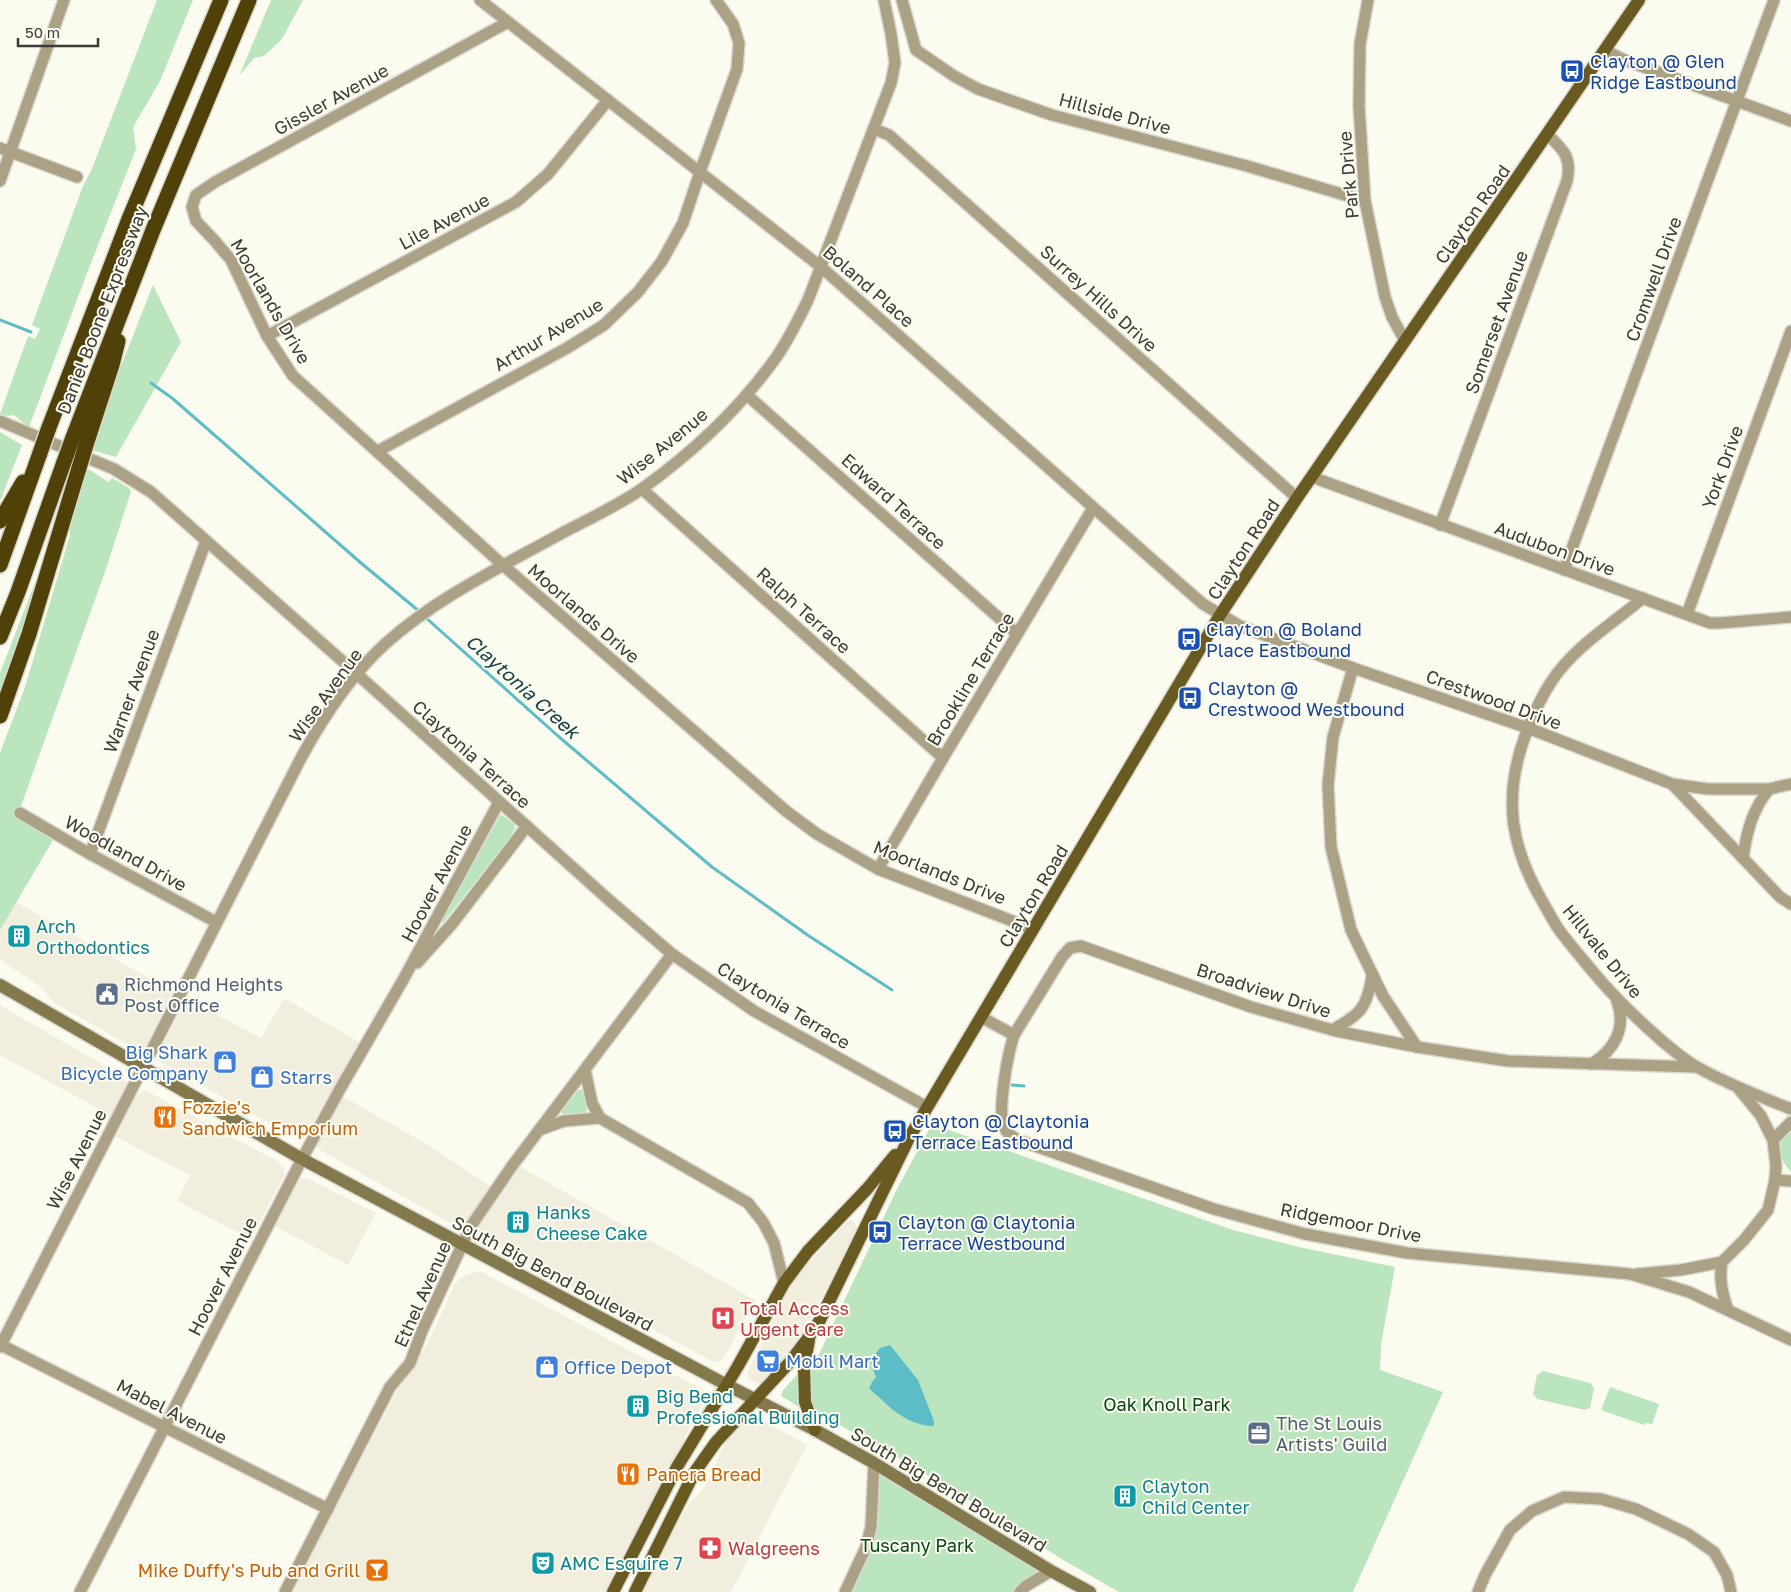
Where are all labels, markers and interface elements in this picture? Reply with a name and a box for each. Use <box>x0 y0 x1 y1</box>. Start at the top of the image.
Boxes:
scale bar <box>18 15 98 47</box>
text: 50 m <box>25 23 60 41</box>
place label: Clayton @ Glen Ridge Eastbound <box>1590 50 1737 93</box>
street label: Gissler Avenue <box>270 58 392 140</box>
bus stop icon: Clayton @ Glen Ridge Eastbound <box>1559 58 1585 84</box>
street label: Hillside Drive <box>1057 87 1173 139</box>
street label: Park Drive <box>1333 130 1363 220</box>
street label: Clayton Road <box>1430 160 1514 268</box>
street label: Lile Avenue <box>395 188 493 254</box>
street label: Daniel Boone Expressway <box>52 203 152 417</box>
street label: Cromwell Drive <box>1620 214 1686 344</box>
street label: Moorlands Drive <box>226 235 316 367</box>
street label: Boland Place <box>819 240 919 332</box>
street label: Surrey Hills Drive <box>1036 240 1162 356</box>
street label: Somerset Avenue <box>1460 247 1532 397</box>
street label: Arthur Avenue <box>489 293 607 375</box>
street label: Wise Avenue <box>612 403 712 489</box>
street label: York Drive <box>1697 422 1747 512</box>
street label: Edward Terrace <box>837 448 951 554</box>
street label: Clayton Road <box>1202 494 1284 604</box>
street label: Audubon Drive <box>1492 516 1618 580</box>
street label: Moorlands Drive <box>524 559 644 667</box>
street label: Ralph Terrace <box>752 562 856 658</box>
street label: Brookline Terrace <box>922 608 1018 750</box>
place label: Clayton @ Boland Place Eastbound <box>1206 618 1362 661</box>
street label: Warner Avenue <box>98 626 164 756</box>
bus stop icon: Clayton @ Boland Place Eastbound <box>1176 626 1202 652</box>
water label: Claytonia Creek <box>462 629 586 744</box>
street label: Wise Avenue <box>284 644 366 746</box>
street label: Crestwood Drive <box>1423 664 1565 734</box>
place label: Clayton @ Crestwood Westbound <box>1208 677 1405 720</box>
bus stop icon: Clayton @ Crestwood Westbound <box>1177 685 1203 711</box>
street label: Claytonia Terrace <box>408 695 536 813</box>
street label: Woodland Drive <box>61 810 191 896</box>
street label: Hoover Avenue <box>396 820 476 946</box>
street label: Moorlands Drive <box>871 835 1009 909</box>
street label: Clayton Road <box>994 841 1072 951</box>
street label: Hillvale Drive <box>1558 900 1648 1002</box>
place label: Arch Orthodontics <box>36 915 150 958</box>
building icon: Arch Orthodontics <box>6 923 32 949</box>
street label: Claytonia Terrace <box>714 957 854 1053</box>
street label: Broadview Drive <box>1194 958 1334 1022</box>
place label: Richmond Heights Post Office <box>124 973 283 1016</box>
public building icon: Richmond Heights Post Office <box>94 981 120 1007</box>
place label: Big Shark Bicycle Company <box>61 1041 208 1084</box>
shop icon: Big Shark Bicycle Company <box>212 1049 238 1075</box>
shop icon: Starrs <box>249 1064 275 1090</box>
place label: Starrs <box>280 1066 332 1088</box>
place label: Fozzie's Sandwich Emporium <box>182 1096 358 1139</box>
restaurant icon: Fozzie's Sandwich Emporium <box>152 1104 178 1130</box>
street label: Wise Avenue <box>41 1105 111 1213</box>
place label: Clayton @ Claytonia Terrace Eastbound <box>912 1110 1089 1153</box>
bus stop icon: Clayton @ Claytonia Terrace Eastbound <box>882 1118 908 1144</box>
street label: Ridgemoor Drive <box>1279 1198 1423 1246</box>
place label: Hanks Cheese Cake <box>536 1201 647 1244</box>
building icon: Hanks Cheese Cake <box>505 1209 531 1235</box>
street label: South Big Bend Boulevard <box>449 1211 657 1335</box>
place label: Clayton @ Claytonia Terrace Westbound <box>898 1211 1075 1254</box>
street label: Hoover Avenue <box>183 1213 261 1339</box>
bus stop icon: Clayton @ Claytonia Terrace Westbound <box>867 1219 893 1245</box>
street label: Ethel Avenue <box>389 1238 455 1350</box>
place label: Total Access Urgent Care <box>740 1297 849 1340</box>
hospital icon: Total Access Urgent Care <box>710 1305 736 1331</box>
supermarket icon: Mobil Mart <box>755 1348 781 1374</box>
place label: Mobil Mart <box>786 1350 879 1372</box>
shop icon: Office Depot <box>534 1354 560 1380</box>
place label: Office Depot <box>564 1356 672 1378</box>
street label: Mabel Avenue <box>113 1374 231 1448</box>
place label: Big Bend Professional Building <box>656 1385 840 1428</box>
building icon: Big Bend Professional Building <box>625 1393 651 1419</box>
park label: Oak Knoll Park <box>1103 1393 1231 1415</box>
place label: The St Louis Artists' Guild <box>1276 1412 1387 1455</box>
office icon: The St Louis Artists' Guild <box>1246 1420 1272 1446</box>
street label: South Big Bend Boulevard <box>847 1422 1051 1556</box>
restaurant icon: Panera Bread <box>615 1461 641 1487</box>
place label: Panera Bread <box>646 1463 761 1485</box>
place label: Clayton Child Center <box>1142 1475 1250 1518</box>
building icon: Clayton Child Center <box>1112 1483 1138 1509</box>
park label: Tuscany Park <box>860 1534 974 1556</box>
pharmacy icon: Walgreens <box>697 1535 723 1561</box>
place label: Walgreens <box>728 1537 820 1559</box>
theatre icon: AMC Esquire 7 <box>530 1550 556 1576</box>
place label: AMC Esquire 7 <box>560 1552 683 1574</box>
bar icon: Mike Duffy's Pub and Grill <box>364 1557 390 1583</box>
place label: Mike Duffy's Pub and Grill <box>138 1559 360 1581</box>

